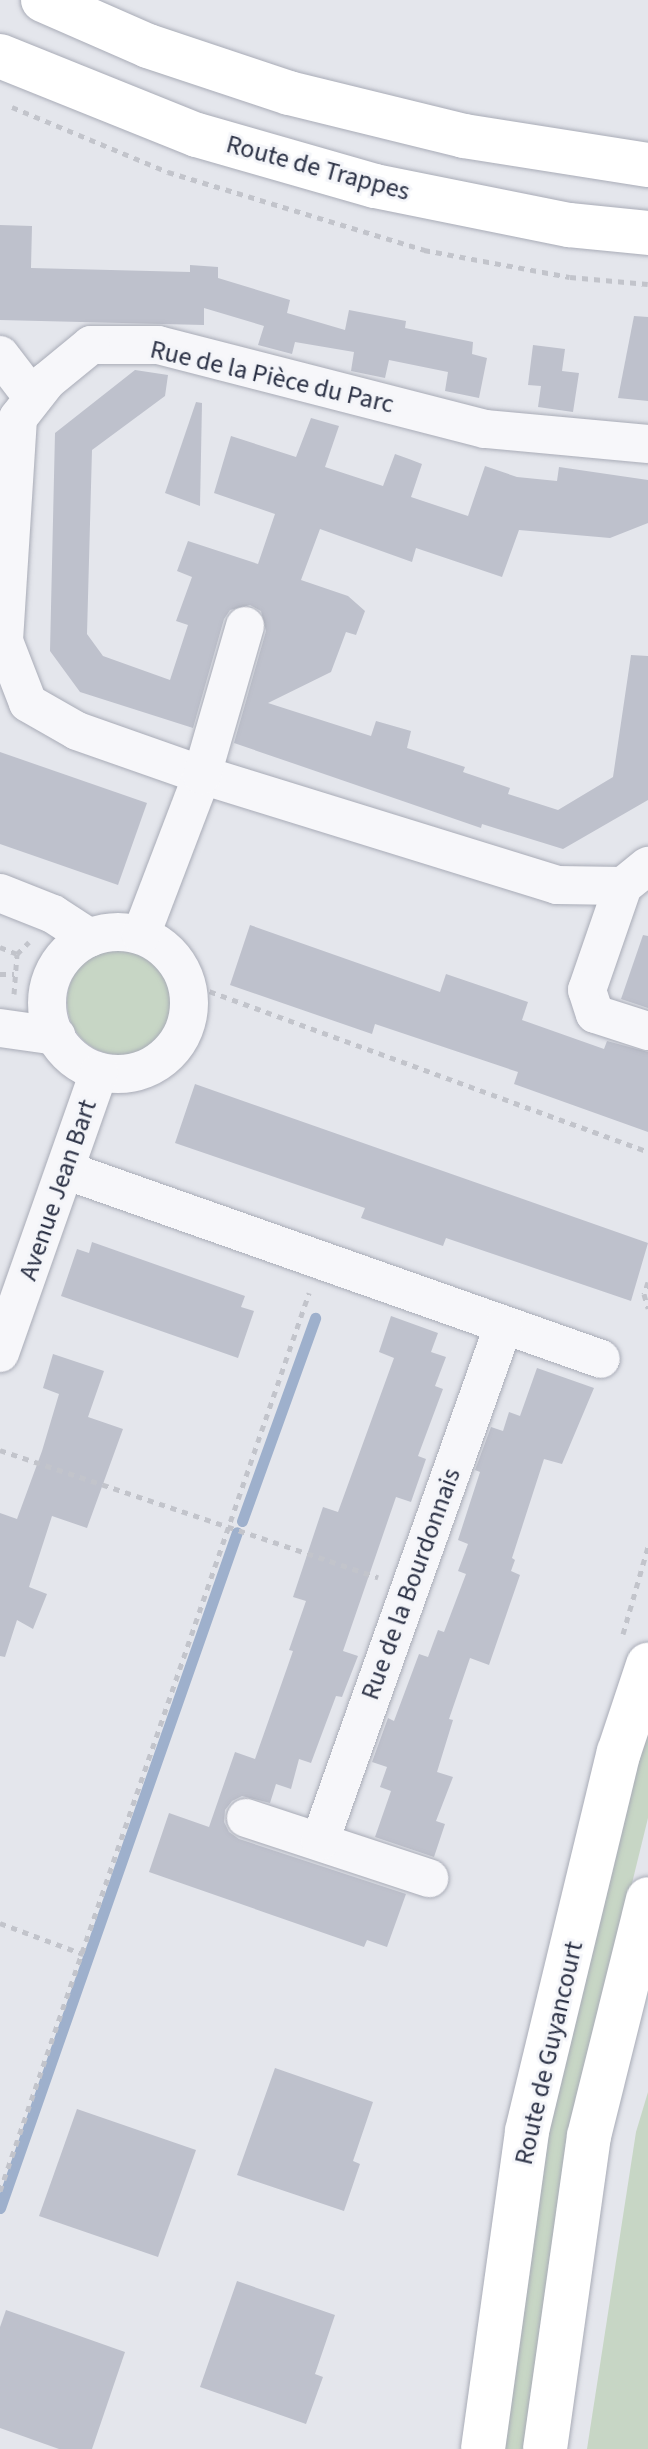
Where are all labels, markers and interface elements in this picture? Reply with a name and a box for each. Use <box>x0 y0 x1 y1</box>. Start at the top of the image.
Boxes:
street label: Route de Trappes <box>223 129 413 207</box>
street label: Rue de la Pièce du Parc <box>147 334 397 420</box>
street label: Avenue Jean Bart <box>12 1096 104 1284</box>
street label: Rue de la Bourdonnais <box>355 1464 467 1704</box>
street label: Route de Guyancourt <box>508 1938 590 2168</box>

